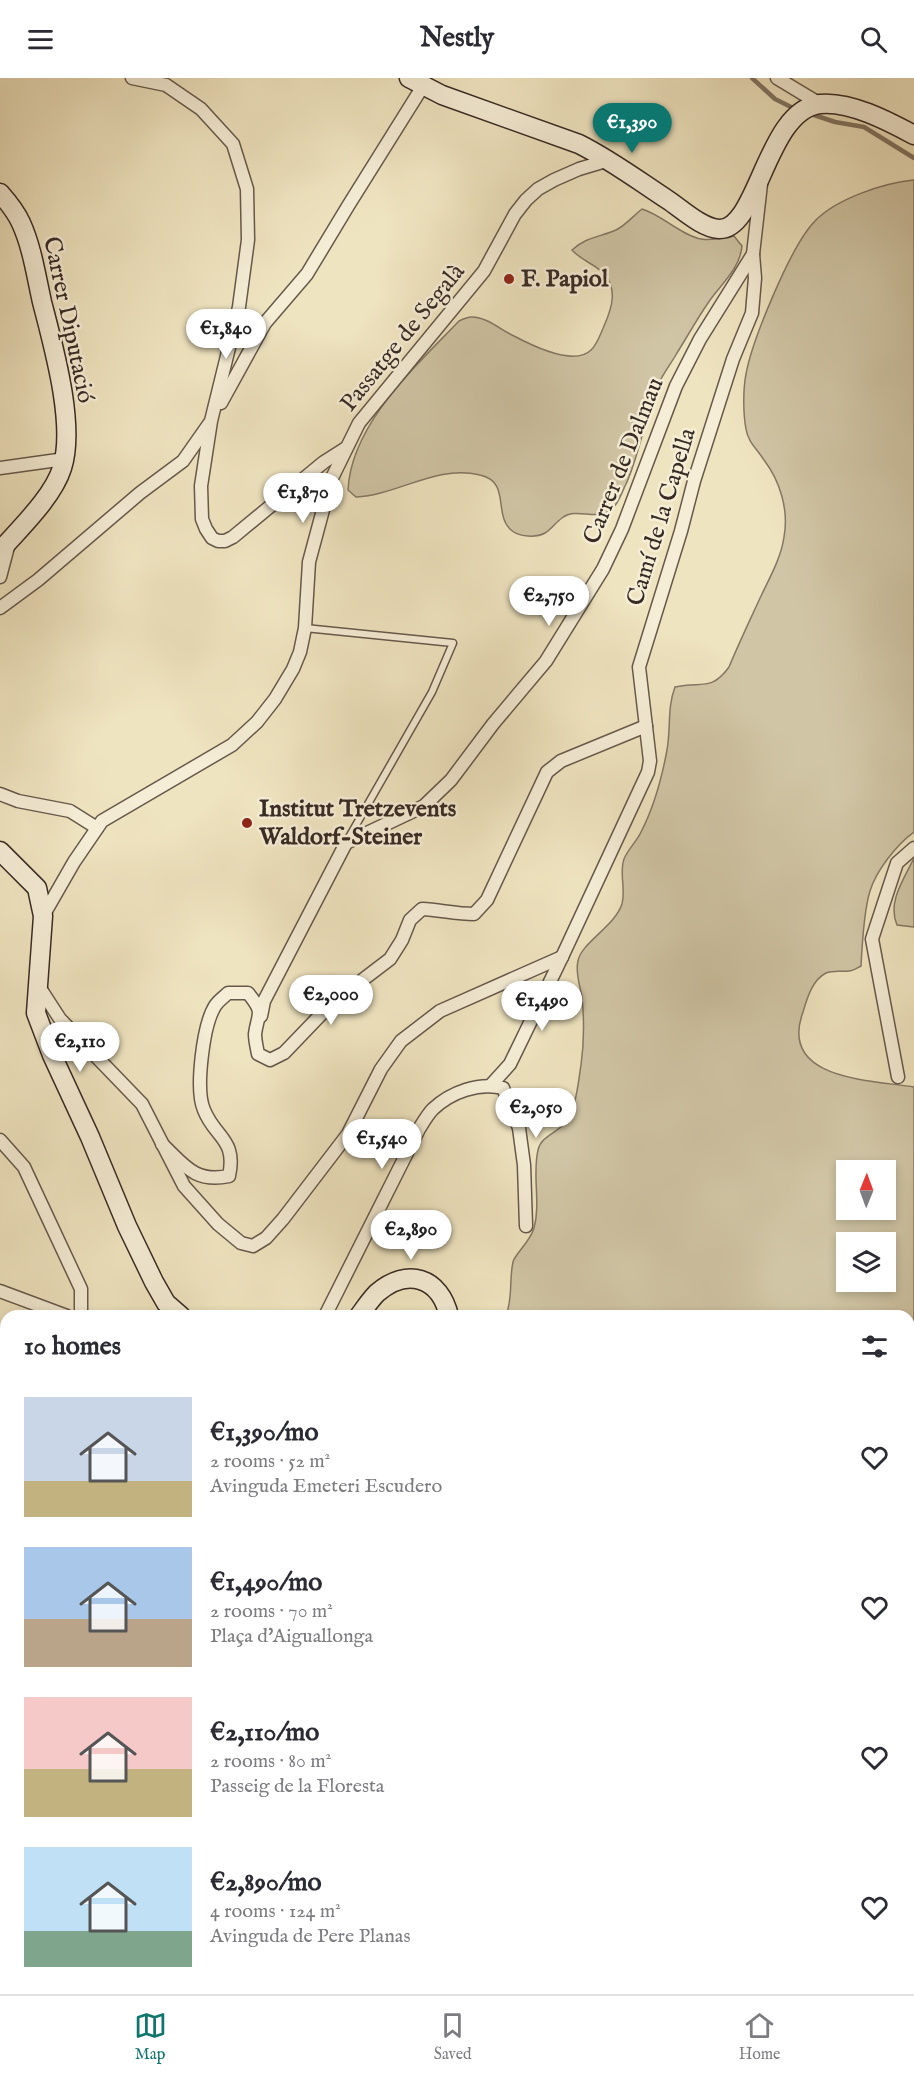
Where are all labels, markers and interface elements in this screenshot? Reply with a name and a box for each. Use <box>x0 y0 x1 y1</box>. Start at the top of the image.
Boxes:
text: Nestly <box>420 22 494 56</box>
icon: menu <box>24 23 57 56</box>
icon: search <box>857 23 890 56</box>
pin: €1,390 <box>583 103 681 154</box>
text: €1,390 <box>607 110 657 135</box>
street label: Carrer Diputació <box>35 234 101 406</box>
street label: Passatge de Segalà <box>334 257 473 418</box>
place label: F. Papiol <box>521 264 609 295</box>
marker: F. Papiol <box>502 272 516 286</box>
pin: €1,840 <box>177 309 275 360</box>
text: €1,840 <box>200 316 252 341</box>
street label: Carrer de Dalmau <box>577 373 671 549</box>
street label: Camí de la Capella <box>620 424 704 610</box>
pin: €1,870 <box>254 473 352 524</box>
text: €1,870 <box>277 480 329 505</box>
pin: €2,750 <box>500 576 598 627</box>
text: €2,750 <box>523 583 575 608</box>
place label: Institut Tretzevents Waldorf-Steiner <box>258 794 457 853</box>
marker: Institut Tretzevents Waldorf-Steiner <box>240 816 254 830</box>
pin: €2,000 <box>282 975 380 1026</box>
pin: €1,490 <box>493 981 591 1032</box>
text: €2,000 <box>303 982 359 1007</box>
text: €1,490 <box>515 988 569 1013</box>
pin: €2,110 <box>31 1022 129 1073</box>
text: €2,110 <box>54 1029 106 1054</box>
pin: €2,050 <box>487 1088 585 1139</box>
text: €2,050 <box>509 1095 563 1120</box>
pin: €1,540 <box>333 1119 431 1170</box>
text: €1,540 <box>356 1126 408 1151</box>
north arrow <box>836 1160 896 1220</box>
map controls <box>836 1160 896 1292</box>
pin: €2,890 <box>362 1210 460 1261</box>
text: €2,890 <box>385 1217 437 1242</box>
button: layers <box>836 1232 896 1292</box>
text: 10 homes <box>24 1330 121 1363</box>
icon: filters <box>858 1330 891 1363</box>
text: €1,390/mo <box>210 1416 319 1449</box>
icon: home <box>72 1421 144 1493</box>
icon: heart <box>858 1441 891 1474</box>
text: 2 rooms · 52 m² <box>210 1449 330 1474</box>
text: Avinguda Emeteri Escudero <box>210 1474 442 1499</box>
text: €1,490/mo <box>210 1566 322 1599</box>
icon: home <box>72 1571 144 1643</box>
icon: heart <box>858 1591 891 1624</box>
text: 2 rooms · 70 m² <box>210 1599 333 1624</box>
text: Plaça d'Aiguallonga <box>210 1624 373 1649</box>
text: €2,110/mo <box>210 1716 319 1749</box>
icon: home <box>72 1721 144 1793</box>
icon: heart <box>858 1741 891 1774</box>
text: 2 rooms · 80 m² <box>210 1749 331 1774</box>
text: Passeig de la Floresta <box>210 1774 384 1799</box>
text: €2,890/mo <box>210 1866 322 1899</box>
icon: home <box>72 1871 144 1943</box>
icon: heart <box>858 1891 891 1924</box>
text: 4 rooms · 124 m² <box>210 1899 341 1924</box>
text: Avinguda de Pere Planas <box>210 1924 410 1949</box>
tab: Map <box>134 2009 167 2065</box>
tab: Saved <box>434 2009 472 2065</box>
tab: Home <box>739 2009 780 2065</box>

